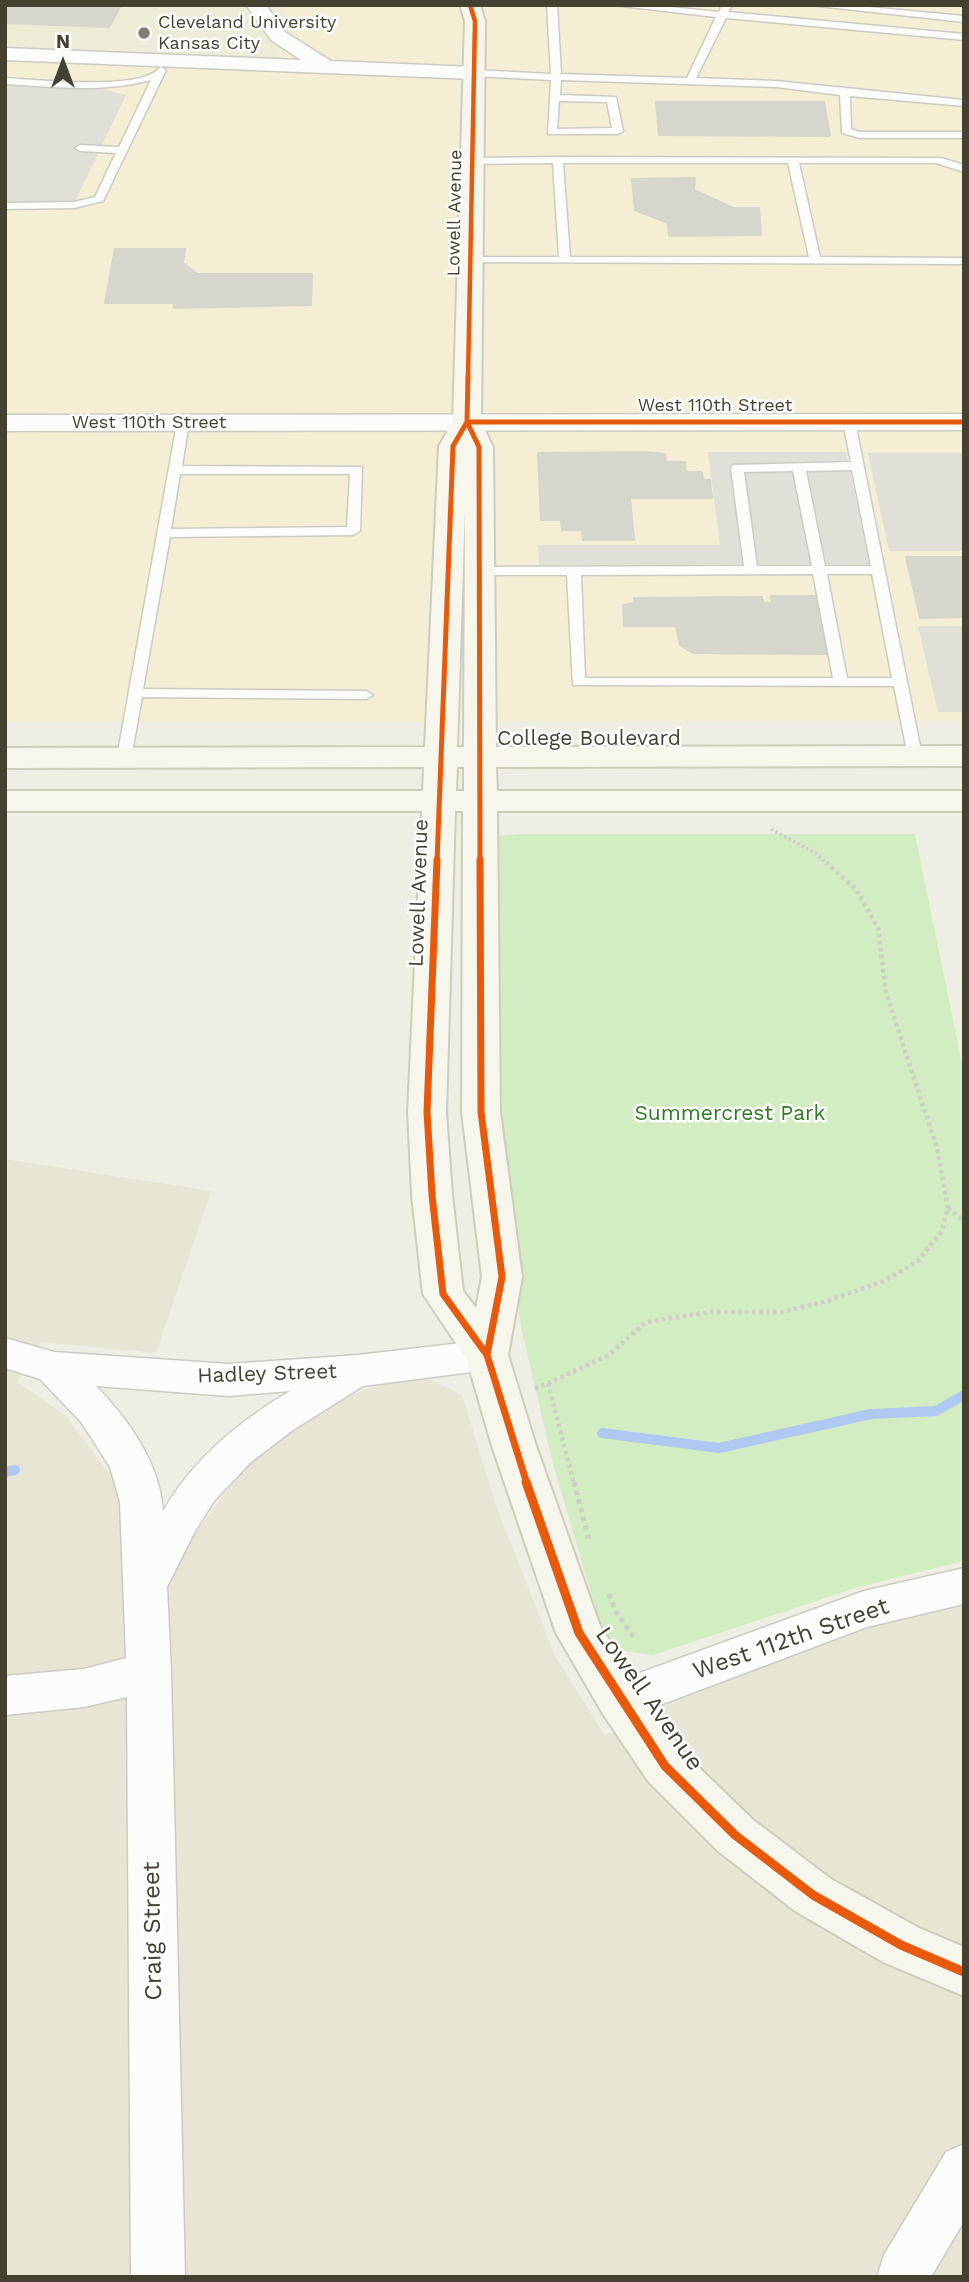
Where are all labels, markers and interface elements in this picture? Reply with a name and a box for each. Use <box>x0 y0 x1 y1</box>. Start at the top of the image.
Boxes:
place label: Cleveland University Kansas City <box>158 12 336 54</box>
marker: Cleveland University Kansas City <box>136 25 152 41</box>
north arrow <box>28 28 98 98</box>
text: N <box>56 30 70 53</box>
street label: Lowell Avenue <box>443 149 467 277</box>
street label: West 110th Street <box>638 395 792 417</box>
street label: West 110th Street <box>72 412 226 434</box>
street label: College Boulevard <box>497 726 681 752</box>
street label: Lowell Avenue <box>404 819 434 967</box>
park label: Summercrest Park <box>635 1101 825 1127</box>
street label: Hadley Street <box>197 1359 337 1389</box>
street label: West 112th Street <box>689 1592 893 1686</box>
street label: Lowell Avenue <box>589 1621 709 1777</box>
street label: Craig Street <box>137 1861 169 2001</box>

